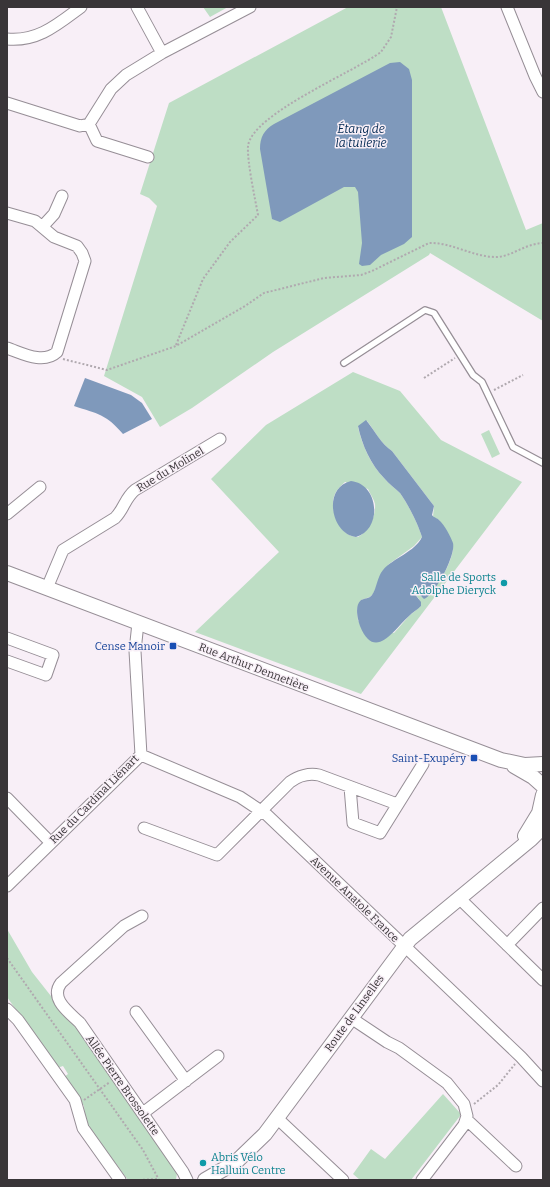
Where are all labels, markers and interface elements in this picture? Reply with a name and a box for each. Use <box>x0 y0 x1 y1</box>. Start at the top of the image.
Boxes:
water label: Étang de la tuilerie <box>335 121 387 150</box>
street label: Rue du Molinel <box>134 444 206 495</box>
place label: Salle de Sports Adolphe Dieryck <box>412 571 497 597</box>
marker: Salle de Sports Adolphe Dieryck <box>499 578 509 588</box>
place label: Cense Manoir <box>95 640 165 653</box>
street label: Rue Arthur Dennetière <box>197 640 311 694</box>
marker: Cense Manoir <box>168 641 178 651</box>
street label: Rue du Cardinal Liénart <box>47 752 141 846</box>
place label: Saint-Exupéry <box>392 752 466 765</box>
marker: Saint-Exupéry <box>469 753 479 763</box>
street label: Avenue Anatole France <box>308 854 402 945</box>
street label: Route de Linselles <box>322 972 387 1054</box>
street label: Allée Pierre Brossolette <box>83 1033 162 1138</box>
place label: Abris Vélo Halluin Centre <box>211 1151 286 1177</box>
marker: Abris Vélo Halluin Centre <box>198 1158 208 1168</box>

